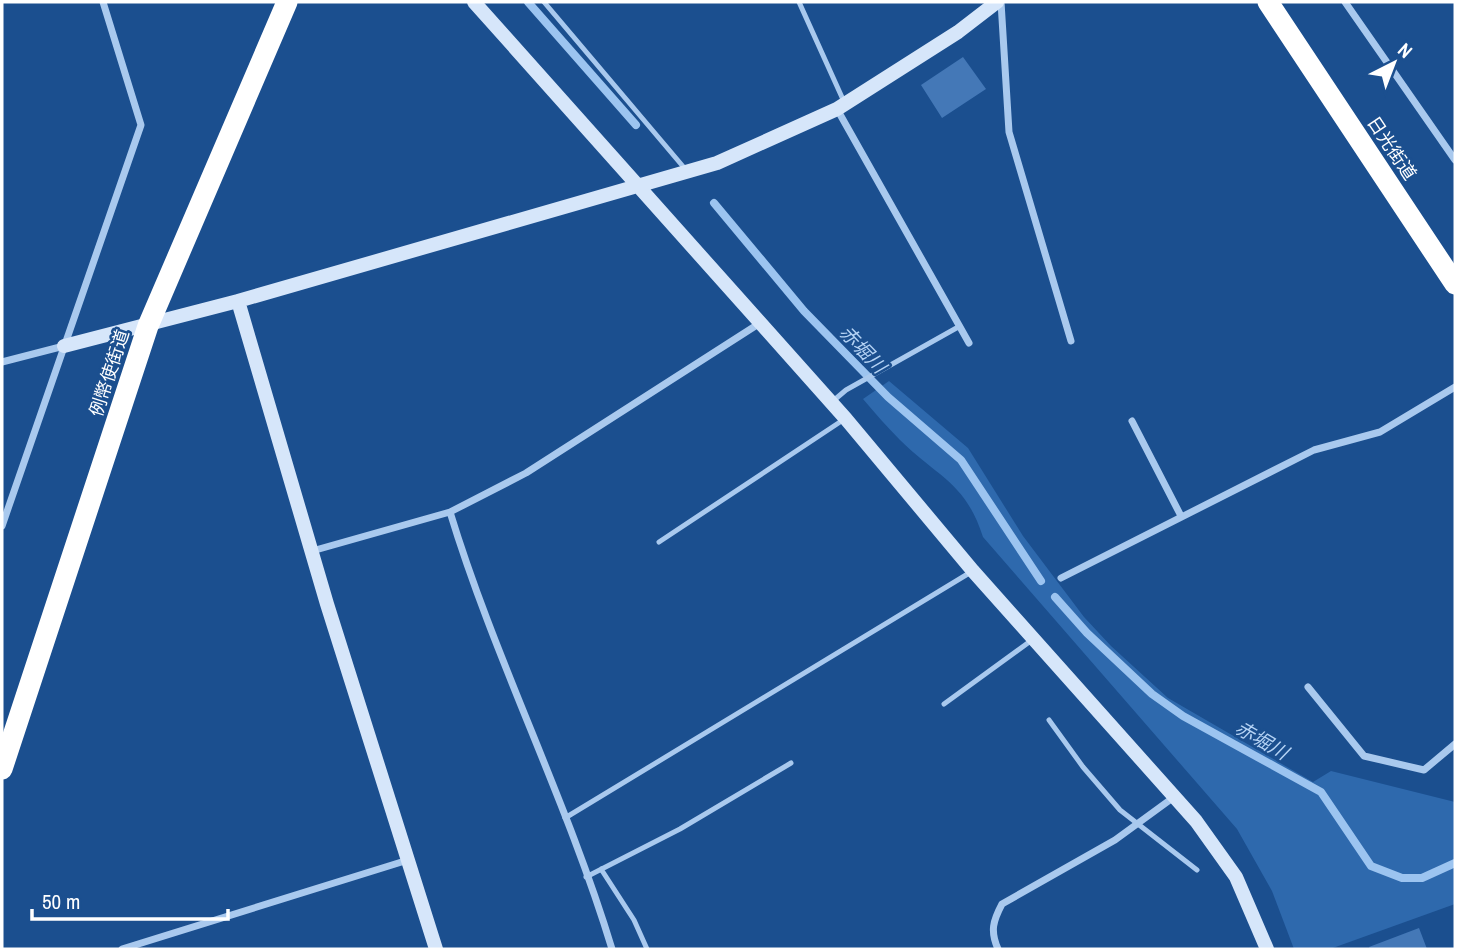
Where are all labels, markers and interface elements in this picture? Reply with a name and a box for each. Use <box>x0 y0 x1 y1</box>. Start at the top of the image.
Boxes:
north arrow <box>1359 28 1429 98</box>
text: N <box>1392 37 1418 64</box>
street label: 日光街道 <box>1362 111 1422 185</box>
water label: 赤堀川 <box>834 319 894 380</box>
street label: 例幣使街道 <box>83 326 135 420</box>
water label: 赤堀川 <box>1231 714 1295 767</box>
scale bar <box>32 878 228 922</box>
text: 50 m <box>42 887 80 916</box>

